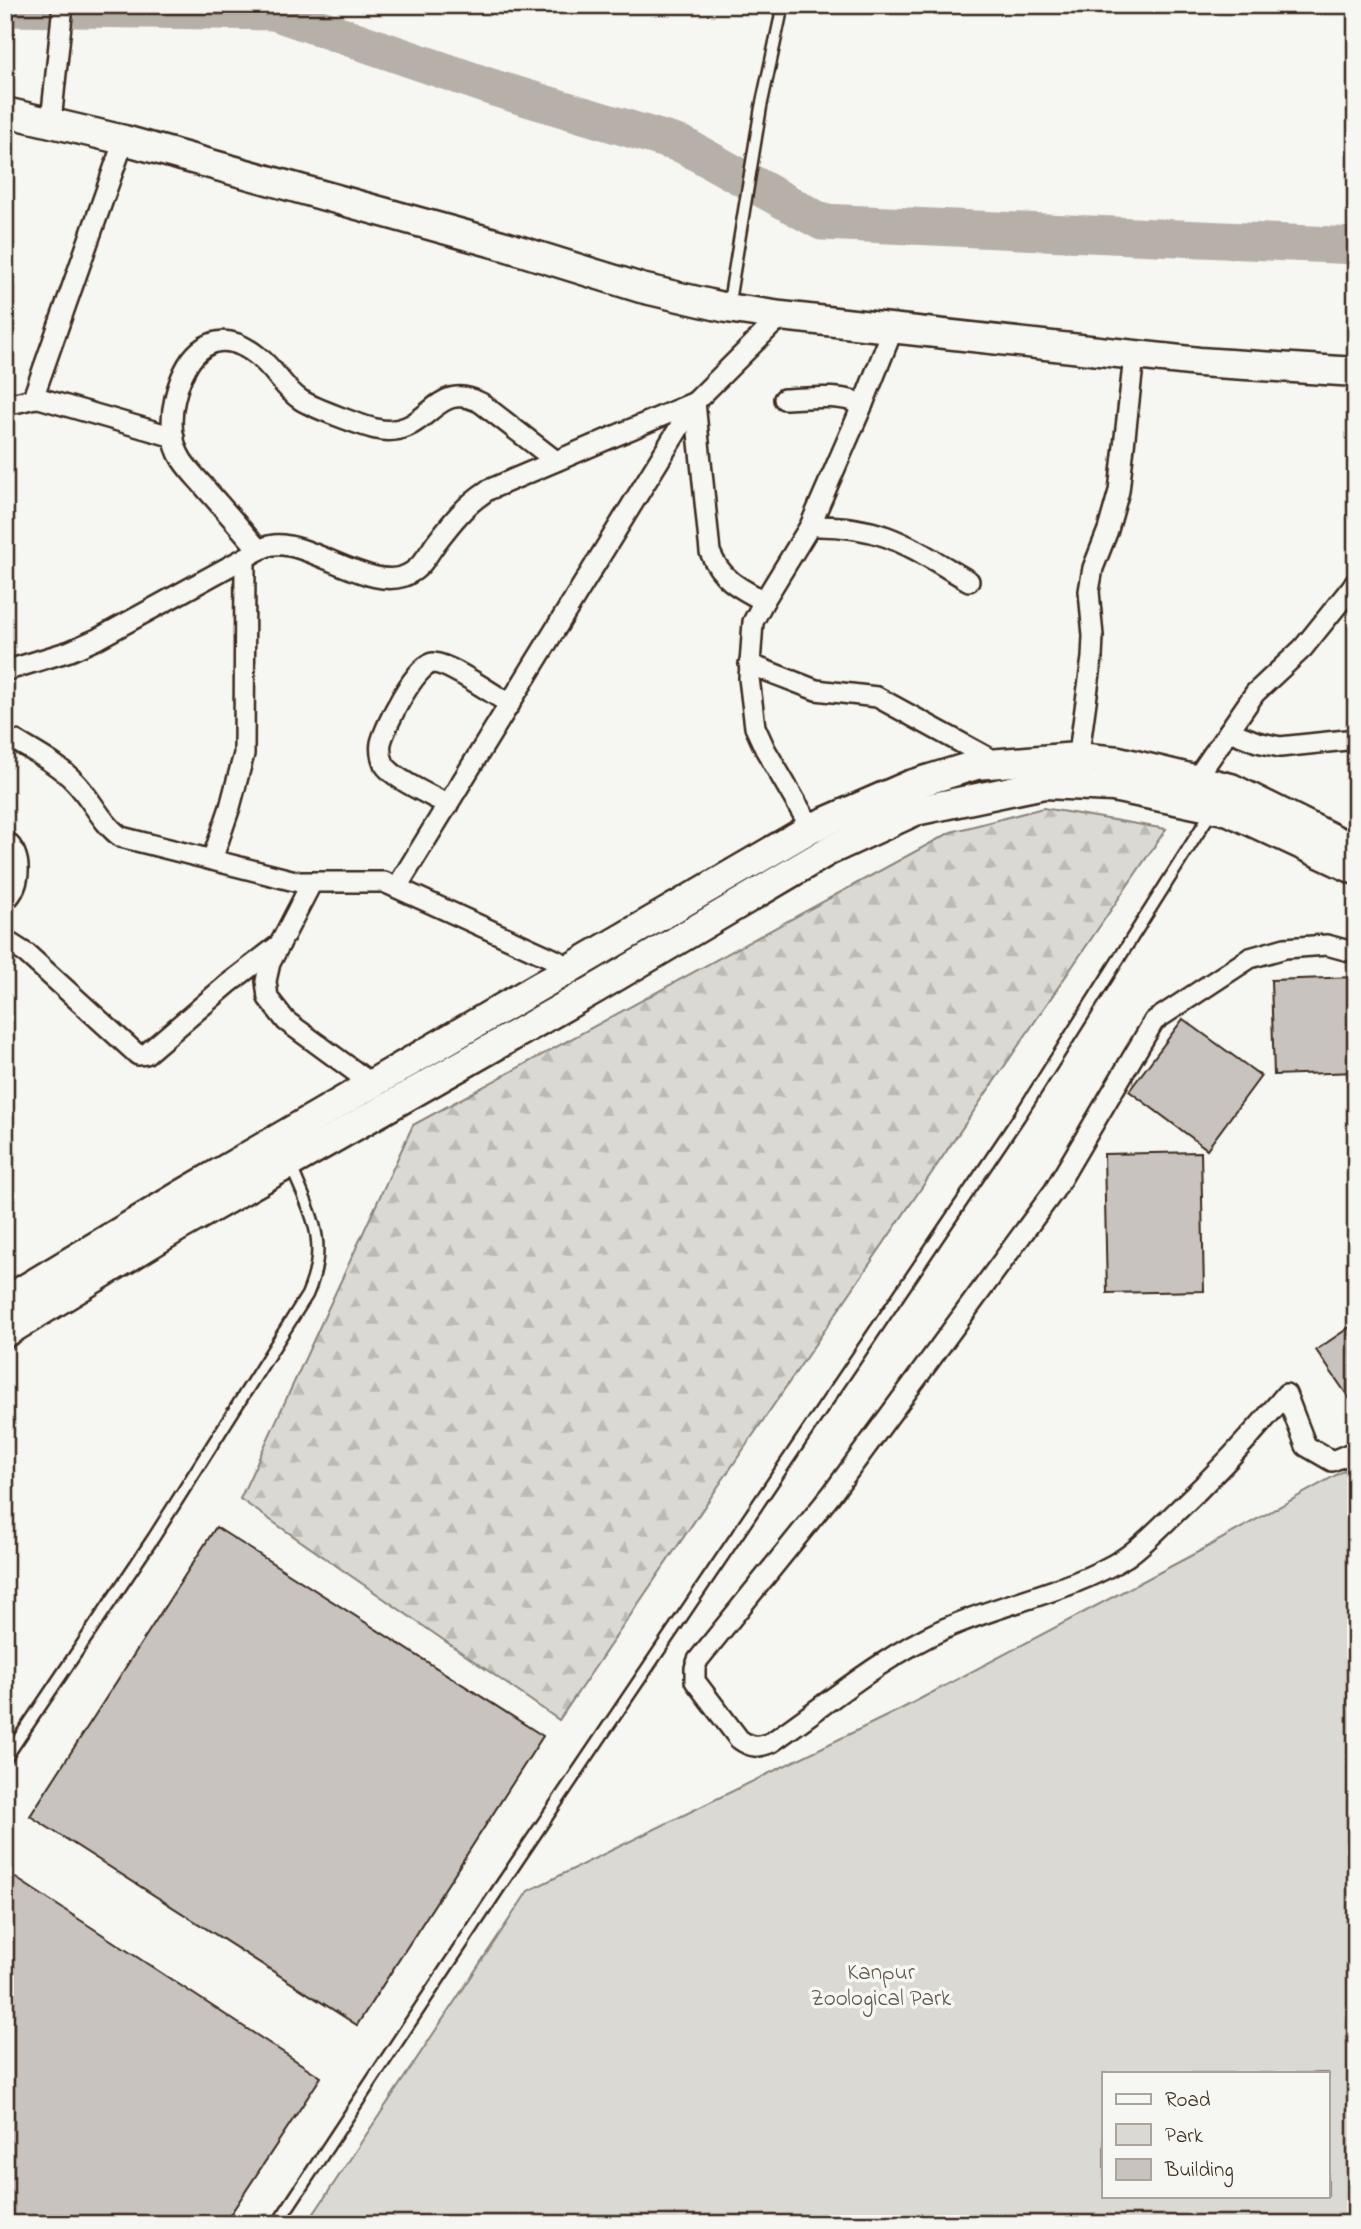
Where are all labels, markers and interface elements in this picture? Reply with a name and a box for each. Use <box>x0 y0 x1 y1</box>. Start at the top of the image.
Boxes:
park label: Kanpur Zoological Park <box>811 1957 952 2017</box>
legend <box>1102 2072 1330 2198</box>
text: Road <box>1165 2086 1211 2116</box>
text: Park <box>1165 2122 1204 2152</box>
text: Building <box>1164 2156 1234 2188</box>

